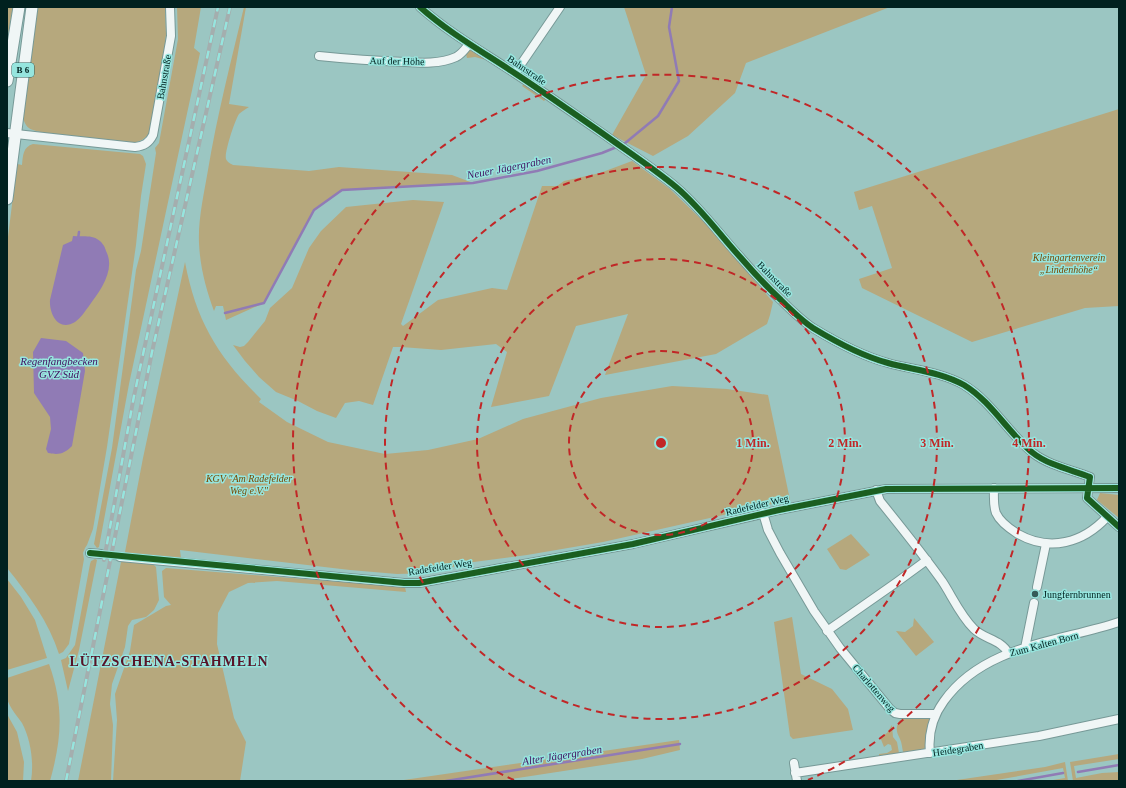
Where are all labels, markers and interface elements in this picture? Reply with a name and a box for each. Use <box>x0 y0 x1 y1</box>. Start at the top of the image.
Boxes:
street label: Bahnstraße <box>155 53 173 100</box>
street label: Bahnstraße <box>505 53 549 87</box>
street label: Auf der Höhe <box>369 55 425 67</box>
road number: B 6 <box>12 63 34 77</box>
water label: Neuer Jägergraben <box>465 153 553 181</box>
park label: Kleingartenverein „Lindenhöhe“ <box>1032 252 1105 275</box>
street label: Bahnstraße <box>755 259 795 299</box>
water label: Regenfangbecken GVZ Süd <box>19 355 98 380</box>
centre of rings <box>654 436 668 450</box>
text: 1 Min. <box>736 436 770 450</box>
text: 2 Min. <box>828 436 862 450</box>
text: 3 Min. <box>920 436 954 450</box>
text: 4 Min. <box>1012 436 1046 450</box>
park label: KGV "Am Radefelder Weg e.V." <box>205 473 292 496</box>
street label: Radefelder Weg <box>724 492 790 518</box>
street label: Radefelder Weg <box>407 557 473 577</box>
marker: Jungfernbrunnen <box>1030 589 1040 599</box>
place label: Jungfernbrunnen <box>1043 589 1111 600</box>
street label: Zum Kalten Born <box>1009 630 1079 658</box>
district label: LÜTZSCHENA-STAHMELN <box>69 653 269 669</box>
street label: Charlottenweg <box>851 662 897 714</box>
street label: Heidegraben <box>932 740 984 758</box>
water label: Alter Jägergraben <box>520 743 603 767</box>

